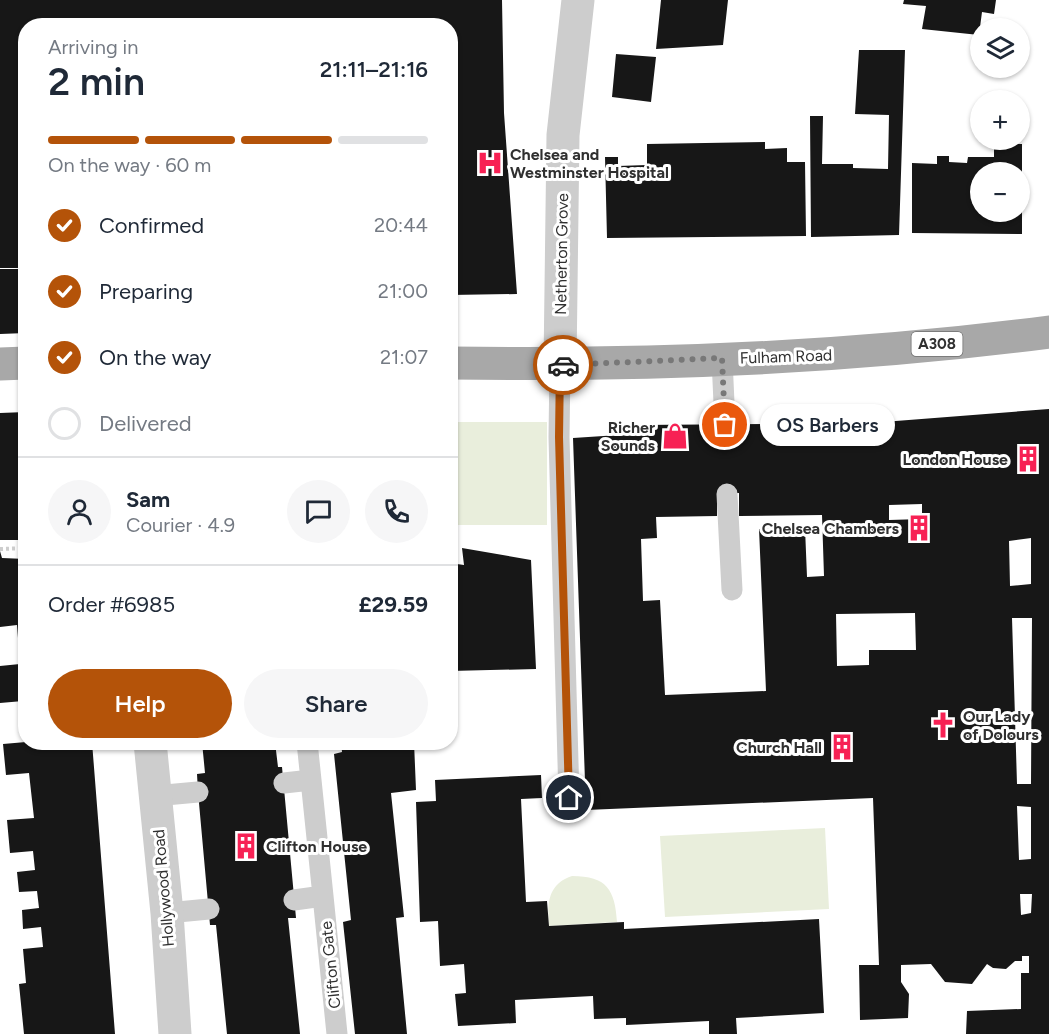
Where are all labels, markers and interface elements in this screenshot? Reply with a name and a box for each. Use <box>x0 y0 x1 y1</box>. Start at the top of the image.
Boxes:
map controls <box>970 18 1030 222</box>
button: layers <box>970 18 1030 78</box>
text: Arriving in <box>48 35 138 59</box>
text: 21:11–21:16 <box>320 56 428 83</box>
text: 2 min <box>48 58 145 105</box>
button: + <box>970 90 1030 150</box>
place label: Chelsea and Westminster Hospital <box>510 145 669 182</box>
hospital icon: Chelsea and Westminster Hospital <box>475 148 505 178</box>
text: On the way · 60 m <box>48 153 211 177</box>
button: − <box>970 162 1030 222</box>
street label: Netherton Grove <box>551 193 572 315</box>
icon: check <box>48 209 81 242</box>
text: Confirmed <box>99 212 204 239</box>
text: 20:44 <box>374 213 428 237</box>
icon: check <box>48 275 81 308</box>
text: Preparing <box>99 278 193 305</box>
text: 21:00 <box>378 279 428 303</box>
road number: A308 <box>912 332 962 356</box>
courier <box>533 335 593 395</box>
icon: check <box>48 341 81 374</box>
text: On the way <box>99 344 211 371</box>
text: 21:07 <box>380 345 428 369</box>
street label: Fulham Road <box>739 345 833 368</box>
icon: car <box>547 349 580 382</box>
pin <box>699 399 750 450</box>
callout: OS Barbers <box>761 404 896 446</box>
icon: bag <box>708 408 741 441</box>
text: Delivered <box>99 410 192 437</box>
text: OS Barbers <box>776 413 879 437</box>
place label: Richer Sounds <box>601 418 656 455</box>
shop icon: Richer Sounds <box>660 421 690 451</box>
building icon: London House <box>1013 444 1043 474</box>
place label: London House <box>903 450 1008 469</box>
button: person <box>48 480 111 543</box>
button: chat <box>287 480 350 543</box>
button: phone <box>365 480 428 543</box>
text: Sam <box>126 486 170 513</box>
text: Courier · 4.9 <box>126 513 235 537</box>
building icon: Chelsea Chambers <box>904 513 934 543</box>
place label: Chelsea Chambers <box>762 519 900 538</box>
text: Order #6985 <box>48 591 175 618</box>
text: £29.59 <box>358 591 428 618</box>
button: Help <box>48 669 232 738</box>
button: Share <box>244 669 428 738</box>
place label: Our Lady of Dolours <box>963 707 1039 744</box>
church icon: Our Lady of Dolours <box>928 710 958 740</box>
building icon: Church Hall <box>827 732 857 762</box>
place label: Church Hall <box>736 738 822 757</box>
pin <box>543 772 594 823</box>
icon: home <box>552 781 585 814</box>
street label: Hollywood Road <box>149 828 178 947</box>
building icon: Clifton House <box>231 831 261 861</box>
place label: Clifton House <box>266 837 367 856</box>
street label: Clifton Gate <box>316 920 345 1010</box>

